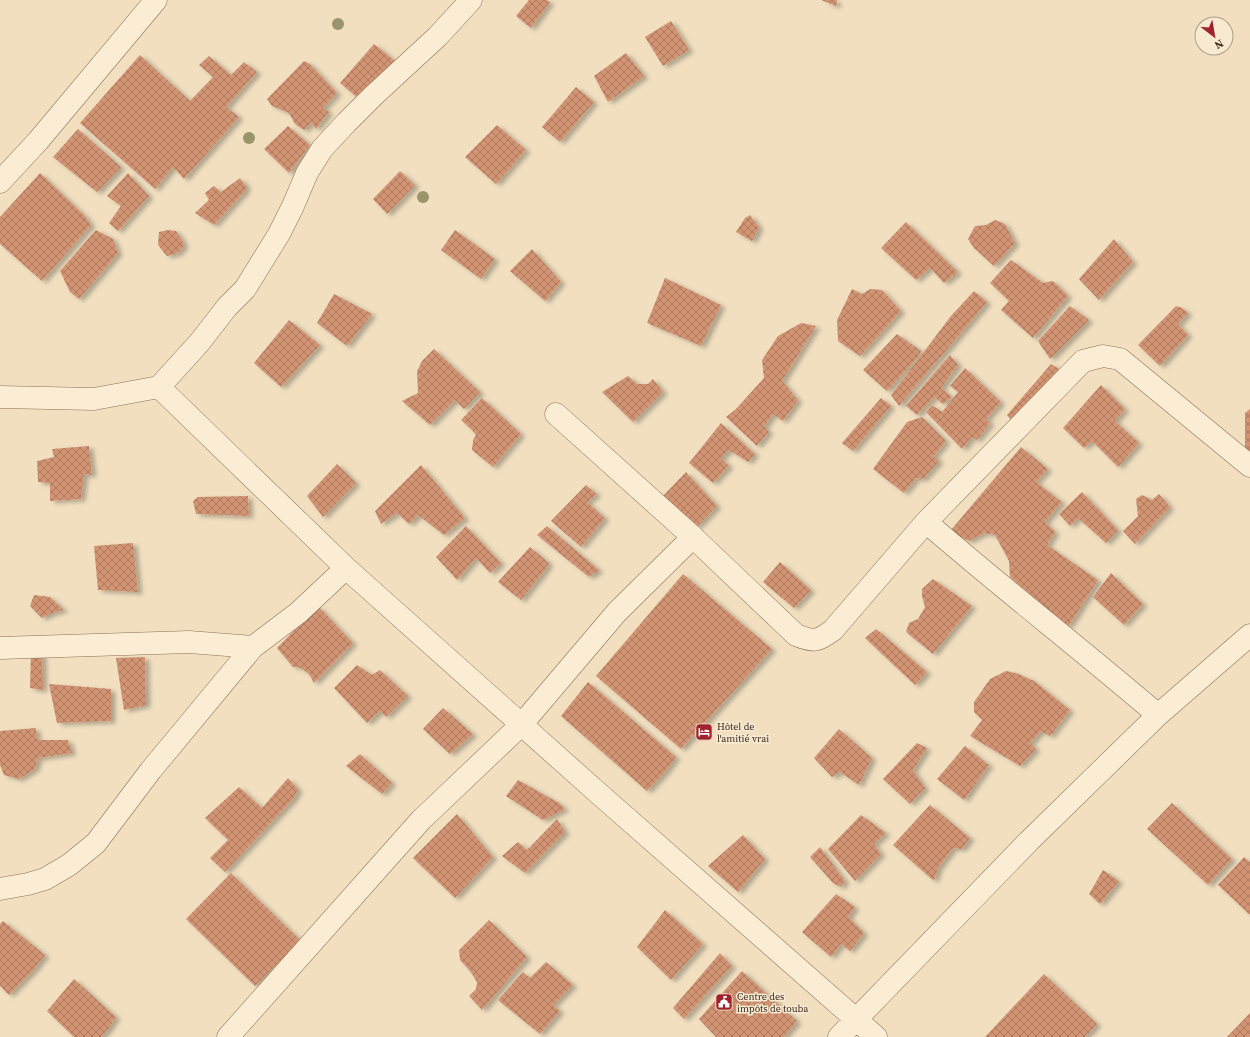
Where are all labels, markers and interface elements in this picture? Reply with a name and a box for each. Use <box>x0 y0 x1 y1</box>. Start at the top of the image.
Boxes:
north arrow <box>1194 16 1234 56</box>
text: N <box>1212 36 1226 53</box>
place label: Hôtel de l'amitié vrai <box>717 720 769 745</box>
hotel icon: Hôtel de l'amitié vrai <box>694 722 714 742</box>
place label: Centre des impôts de touba <box>737 990 809 1015</box>
public building icon: Centre des impôts de touba <box>714 992 734 1012</box>

